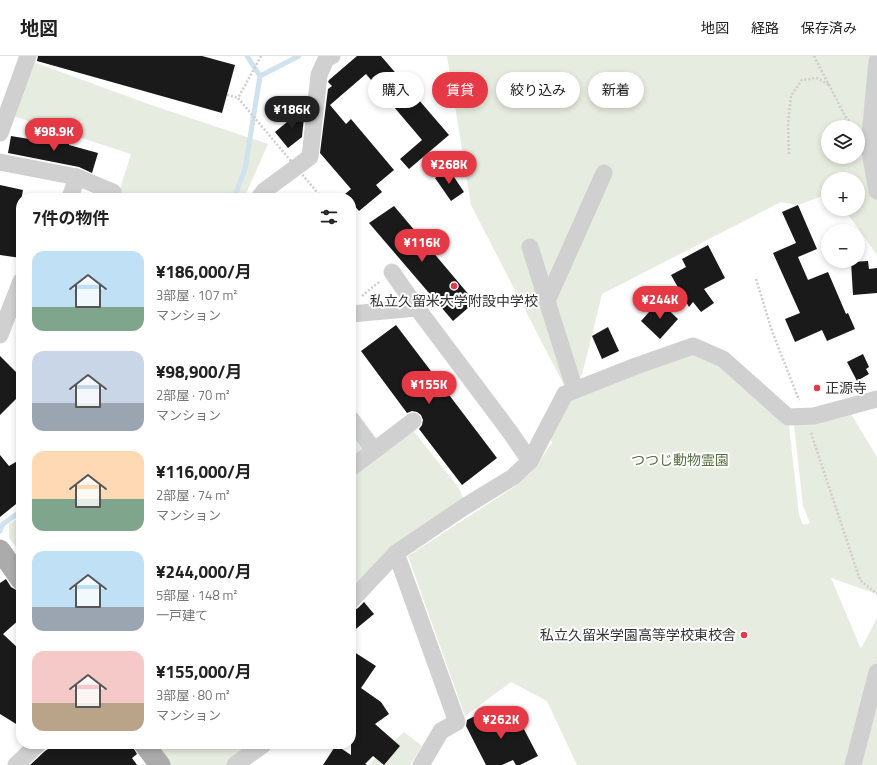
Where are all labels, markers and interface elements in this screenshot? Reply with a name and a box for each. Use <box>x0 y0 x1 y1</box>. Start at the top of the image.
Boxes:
text: 地図 <box>20 13 58 42</box>
text: 地図 <box>701 17 729 38</box>
text: 経路 <box>751 17 779 38</box>
text: 保存済み <box>801 17 857 38</box>
chip: 購入 <box>368 72 424 108</box>
chip: 賃貸 <box>432 72 488 108</box>
chip: 絞り込み <box>496 72 580 108</box>
chip: 新着 <box>588 72 644 108</box>
pin: ¥186K <box>264 96 320 130</box>
text: ¥186K <box>274 99 310 119</box>
pin: ¥98.9K <box>21 118 87 152</box>
map controls <box>821 120 865 268</box>
button: layers <box>821 120 865 164</box>
text: ¥98.9K <box>34 121 74 141</box>
pin: ¥268K <box>421 151 477 185</box>
text: ¥268K <box>431 154 467 174</box>
button: + <box>821 172 865 216</box>
text: 7件の物件 <box>32 205 110 231</box>
icon: filters <box>318 206 340 228</box>
button: − <box>821 224 865 268</box>
pin: ¥116K <box>394 229 450 263</box>
text: ¥116K <box>404 232 440 252</box>
text: ¥186,000/月 <box>156 259 252 285</box>
icon: home <box>64 267 112 315</box>
marker: 私立久留米大学附設中学校 <box>449 281 459 291</box>
text: 3部屋 · 107 m² <box>156 285 237 305</box>
pin: ¥244K <box>632 286 688 320</box>
text: ¥244K <box>642 289 678 309</box>
place label: 私立久留米大学附設中学校 <box>370 290 538 311</box>
text: マンション <box>156 305 221 325</box>
text: ¥98,900/月 <box>156 359 243 385</box>
icon: home <box>64 367 112 415</box>
pin: ¥155K <box>401 371 457 405</box>
text: ¥155K <box>411 374 447 394</box>
place label: 正源寺 <box>825 377 867 398</box>
marker: 正源寺 <box>812 383 822 393</box>
text: 2部屋 · 70 m² <box>156 385 230 405</box>
text: マンション <box>156 405 221 425</box>
park label: つつじ動物霊園 <box>631 449 729 470</box>
text: ¥116,000/月 <box>156 459 252 485</box>
icon: home <box>64 467 112 515</box>
text: 2部屋 · 74 m² <box>156 485 230 505</box>
text: マンション <box>156 505 221 525</box>
text: ¥244,000/月 <box>156 559 252 585</box>
icon: home <box>64 567 112 615</box>
text: 5部屋 · 148 m² <box>156 585 237 605</box>
text: 一戸建て <box>156 605 208 625</box>
place label: 私立久留米学園高等学校東校舎 <box>540 624 736 645</box>
marker: 私立久留米学園高等学校東校舎 <box>739 630 749 640</box>
text: ¥155,000/月 <box>156 659 252 685</box>
icon: home <box>64 667 112 715</box>
text: 3部屋 · 80 m² <box>156 685 230 705</box>
text: マンション <box>156 705 221 725</box>
pin: ¥262K <box>473 706 529 740</box>
text: ¥262K <box>483 709 519 729</box>

